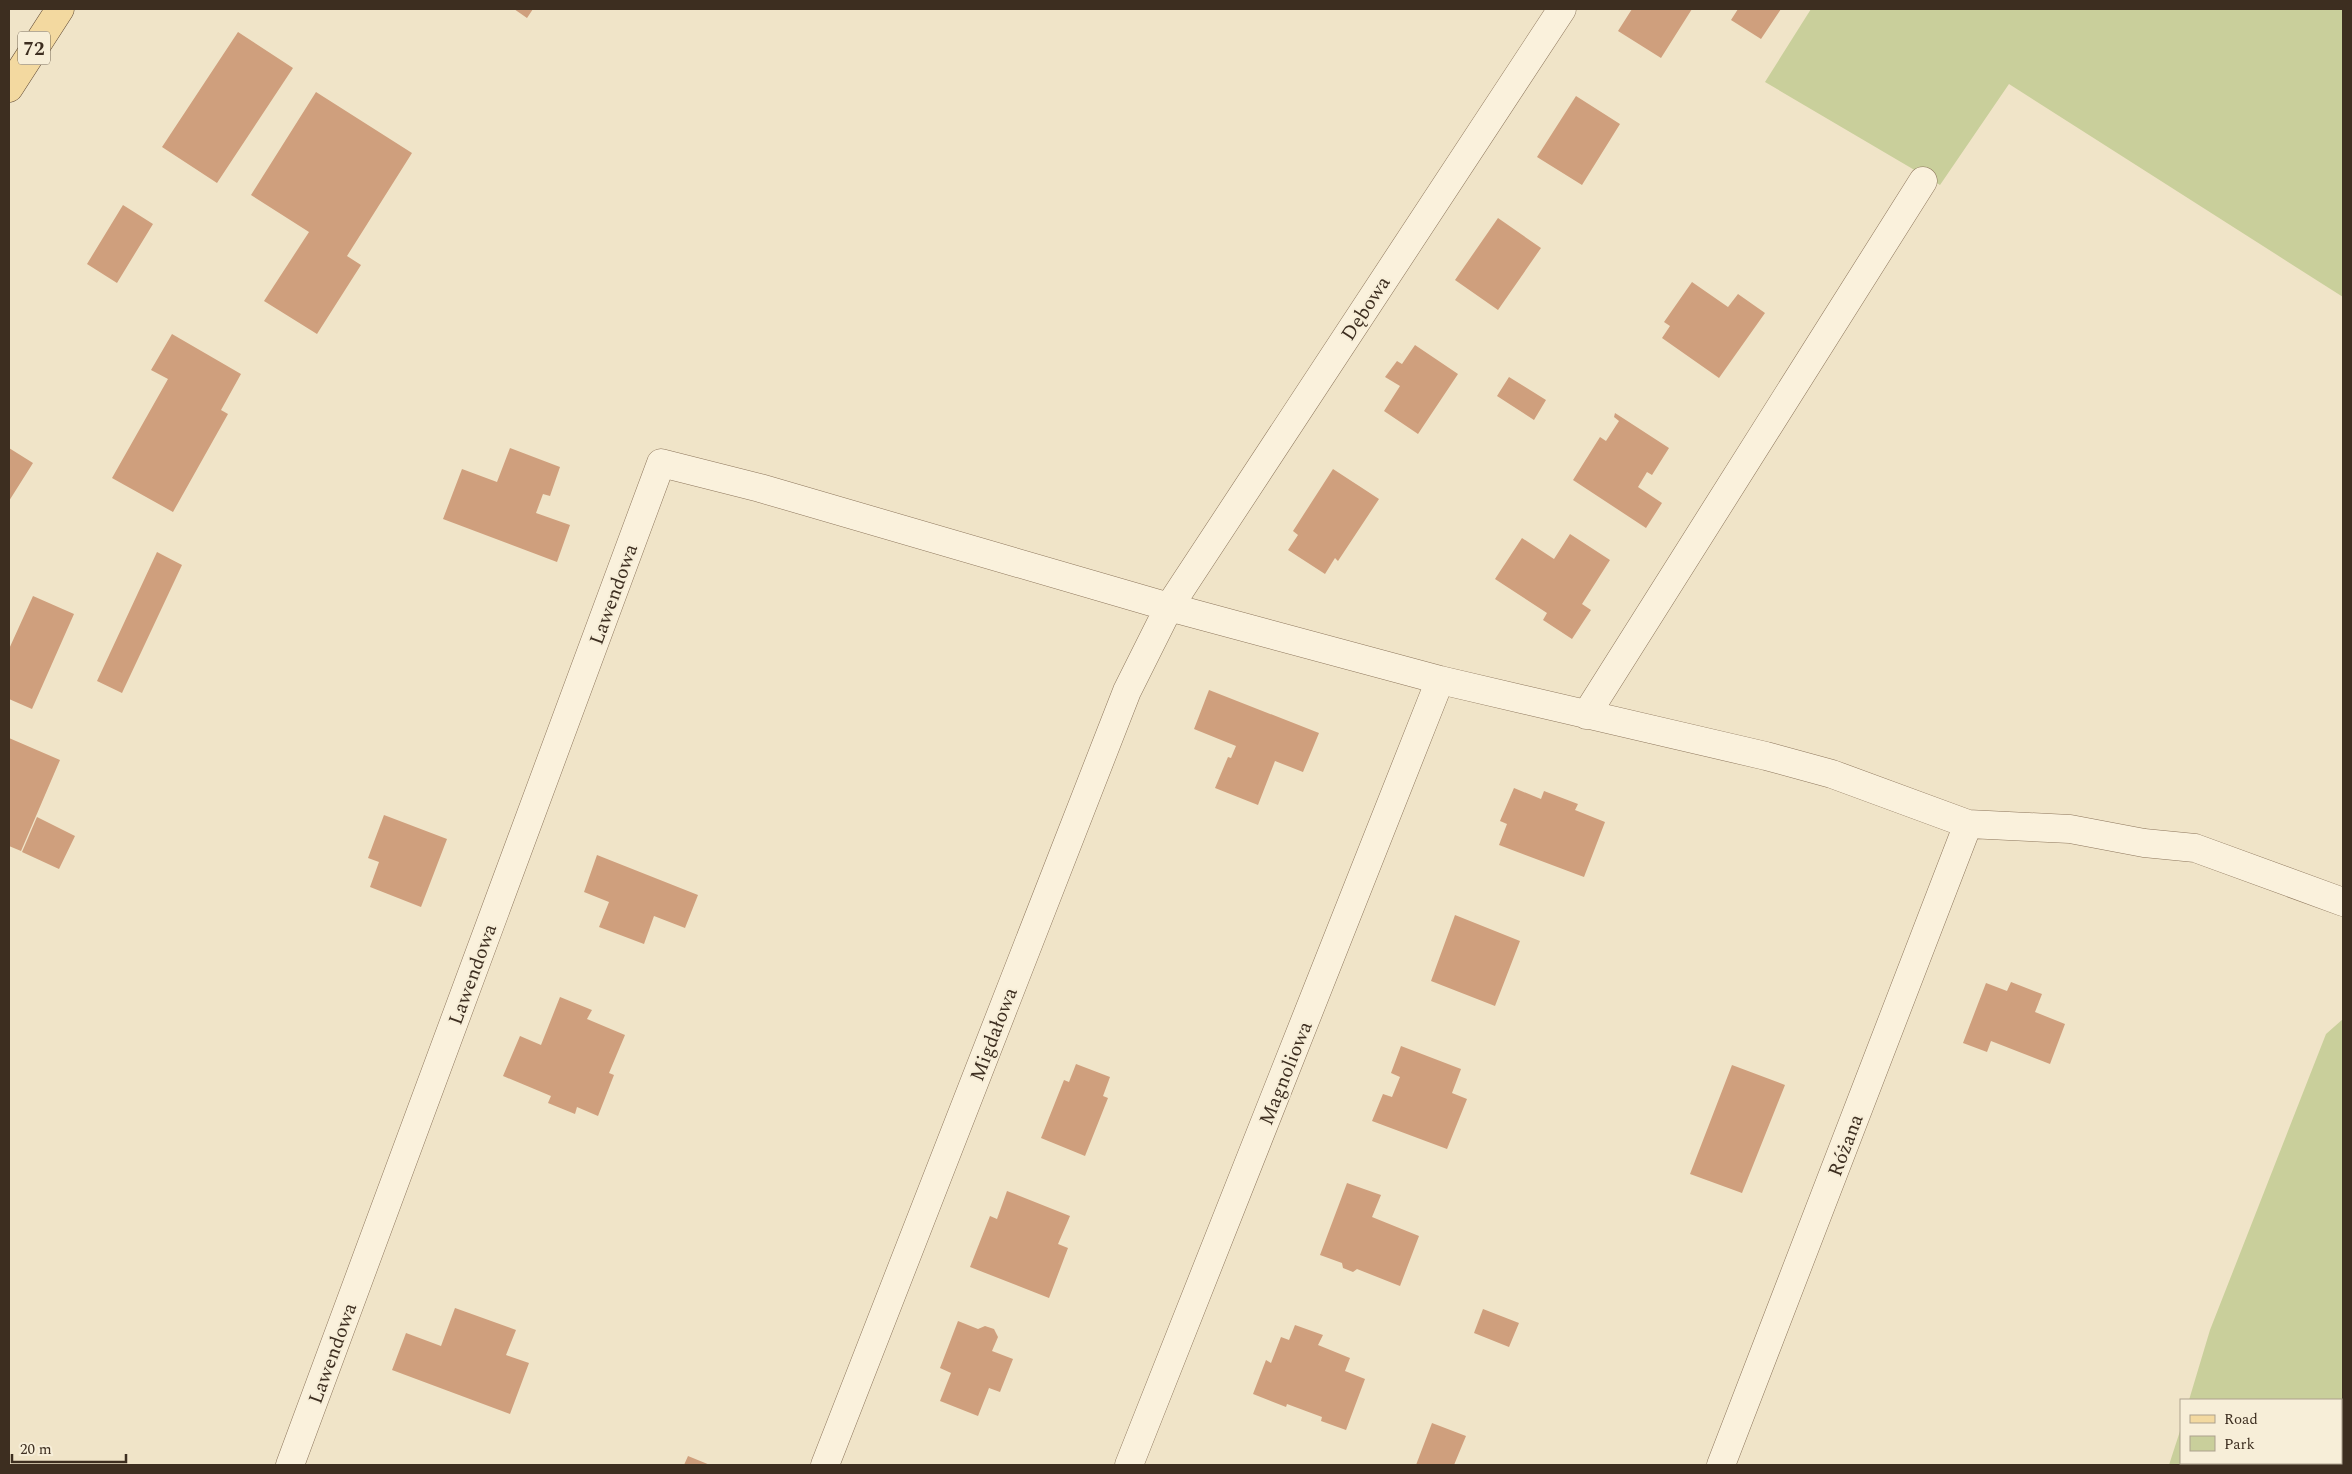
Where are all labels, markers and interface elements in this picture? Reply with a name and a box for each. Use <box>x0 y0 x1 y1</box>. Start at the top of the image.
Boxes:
road number: 72 <box>18 32 50 64</box>
street label: Dębowa <box>1334 270 1398 347</box>
street label: Lawendowa <box>582 539 646 649</box>
street label: Lawendowa <box>441 919 505 1029</box>
street label: Migdałowa <box>962 983 1026 1086</box>
street label: Magnoliowa <box>1251 1017 1320 1130</box>
street label: Różana <box>1820 1110 1872 1181</box>
street label: Lawendowa <box>301 1298 365 1408</box>
legend <box>2180 1399 2342 1464</box>
text: Road <box>2224 1408 2258 1431</box>
scale bar <box>12 1432 126 1464</box>
text: Park <box>2224 1433 2255 1456</box>
text: 20 m <box>20 1438 52 1461</box>

